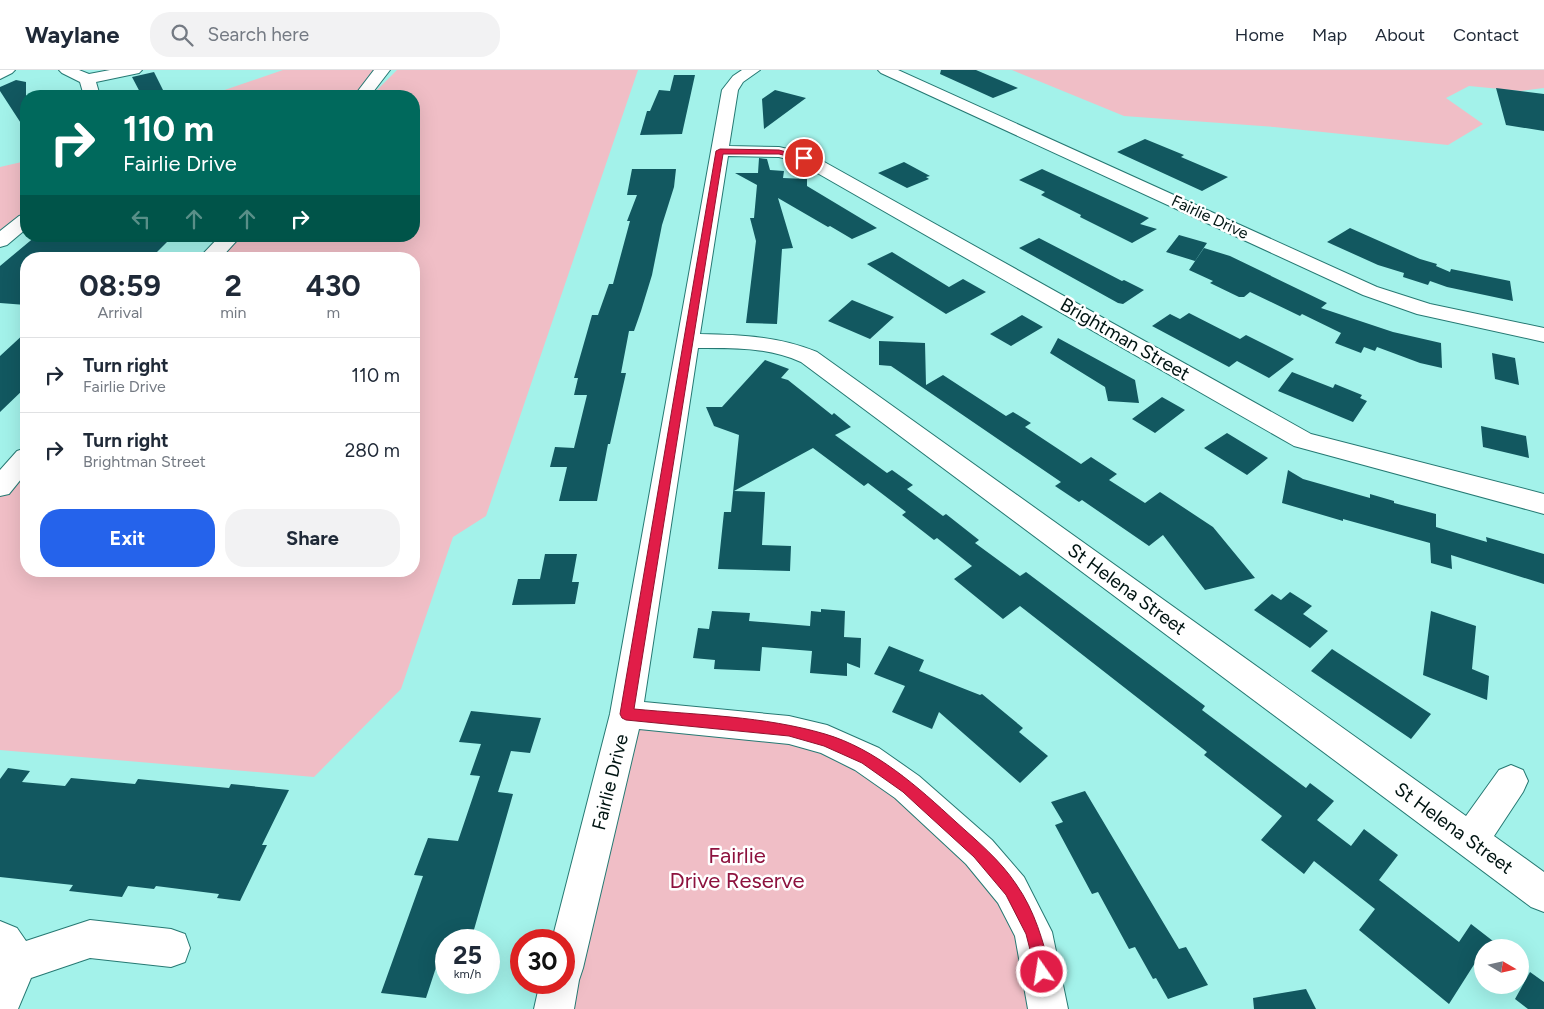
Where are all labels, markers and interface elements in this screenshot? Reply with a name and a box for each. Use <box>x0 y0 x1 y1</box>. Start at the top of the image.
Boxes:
search box <box>150 12 500 57</box>
text: Waylane <box>25 20 120 49</box>
icon: search <box>168 21 196 49</box>
text: Search here <box>208 23 309 46</box>
text: Home <box>1235 24 1284 46</box>
text: Map <box>1312 24 1347 46</box>
text: About <box>1375 24 1425 46</box>
text: Contact <box>1453 24 1519 46</box>
text: 110 m <box>123 108 214 150</box>
icon: right <box>40 110 105 175</box>
pin <box>783 137 825 179</box>
icon: arrive <box>790 144 818 172</box>
text: Fairlie Drive <box>123 150 237 177</box>
street label: Fairlie Drive <box>1168 191 1252 243</box>
icon: left <box>127 205 155 233</box>
icon: ahead <box>180 205 208 233</box>
icon: ahead <box>233 205 261 233</box>
icon: right <box>286 205 314 233</box>
text: 08:59 <box>79 267 161 304</box>
text: 2 <box>225 267 242 304</box>
text: 430 <box>306 267 361 304</box>
street label: Brightman Street <box>1056 293 1194 385</box>
text: Arrival <box>97 303 143 322</box>
text: min <box>220 303 246 322</box>
text: m <box>326 303 340 322</box>
text: Turn right <box>83 354 169 377</box>
icon: right <box>40 361 68 389</box>
text: 110 m <box>351 364 400 387</box>
text: Fairlie Drive <box>83 377 166 396</box>
text: Turn right <box>83 429 169 452</box>
icon: right <box>40 436 68 464</box>
text: 280 m <box>345 439 400 462</box>
text: Brightman Street <box>83 452 206 471</box>
button: Exit <box>40 509 215 567</box>
button: Share <box>225 509 400 567</box>
street label: St Helena Street <box>1063 538 1191 640</box>
street label: Fairlie Drive <box>587 732 633 832</box>
street label: St Helena Street <box>1390 777 1518 879</box>
park label: Fairlie Drive Reserve <box>670 842 805 894</box>
speed limit sign: 30 <box>510 929 575 994</box>
north arrow <box>1474 939 1529 994</box>
map controls <box>1474 939 1529 994</box>
text: 25 <box>453 940 482 970</box>
position arrow <box>1015 945 1067 997</box>
text: km/h <box>454 967 481 981</box>

